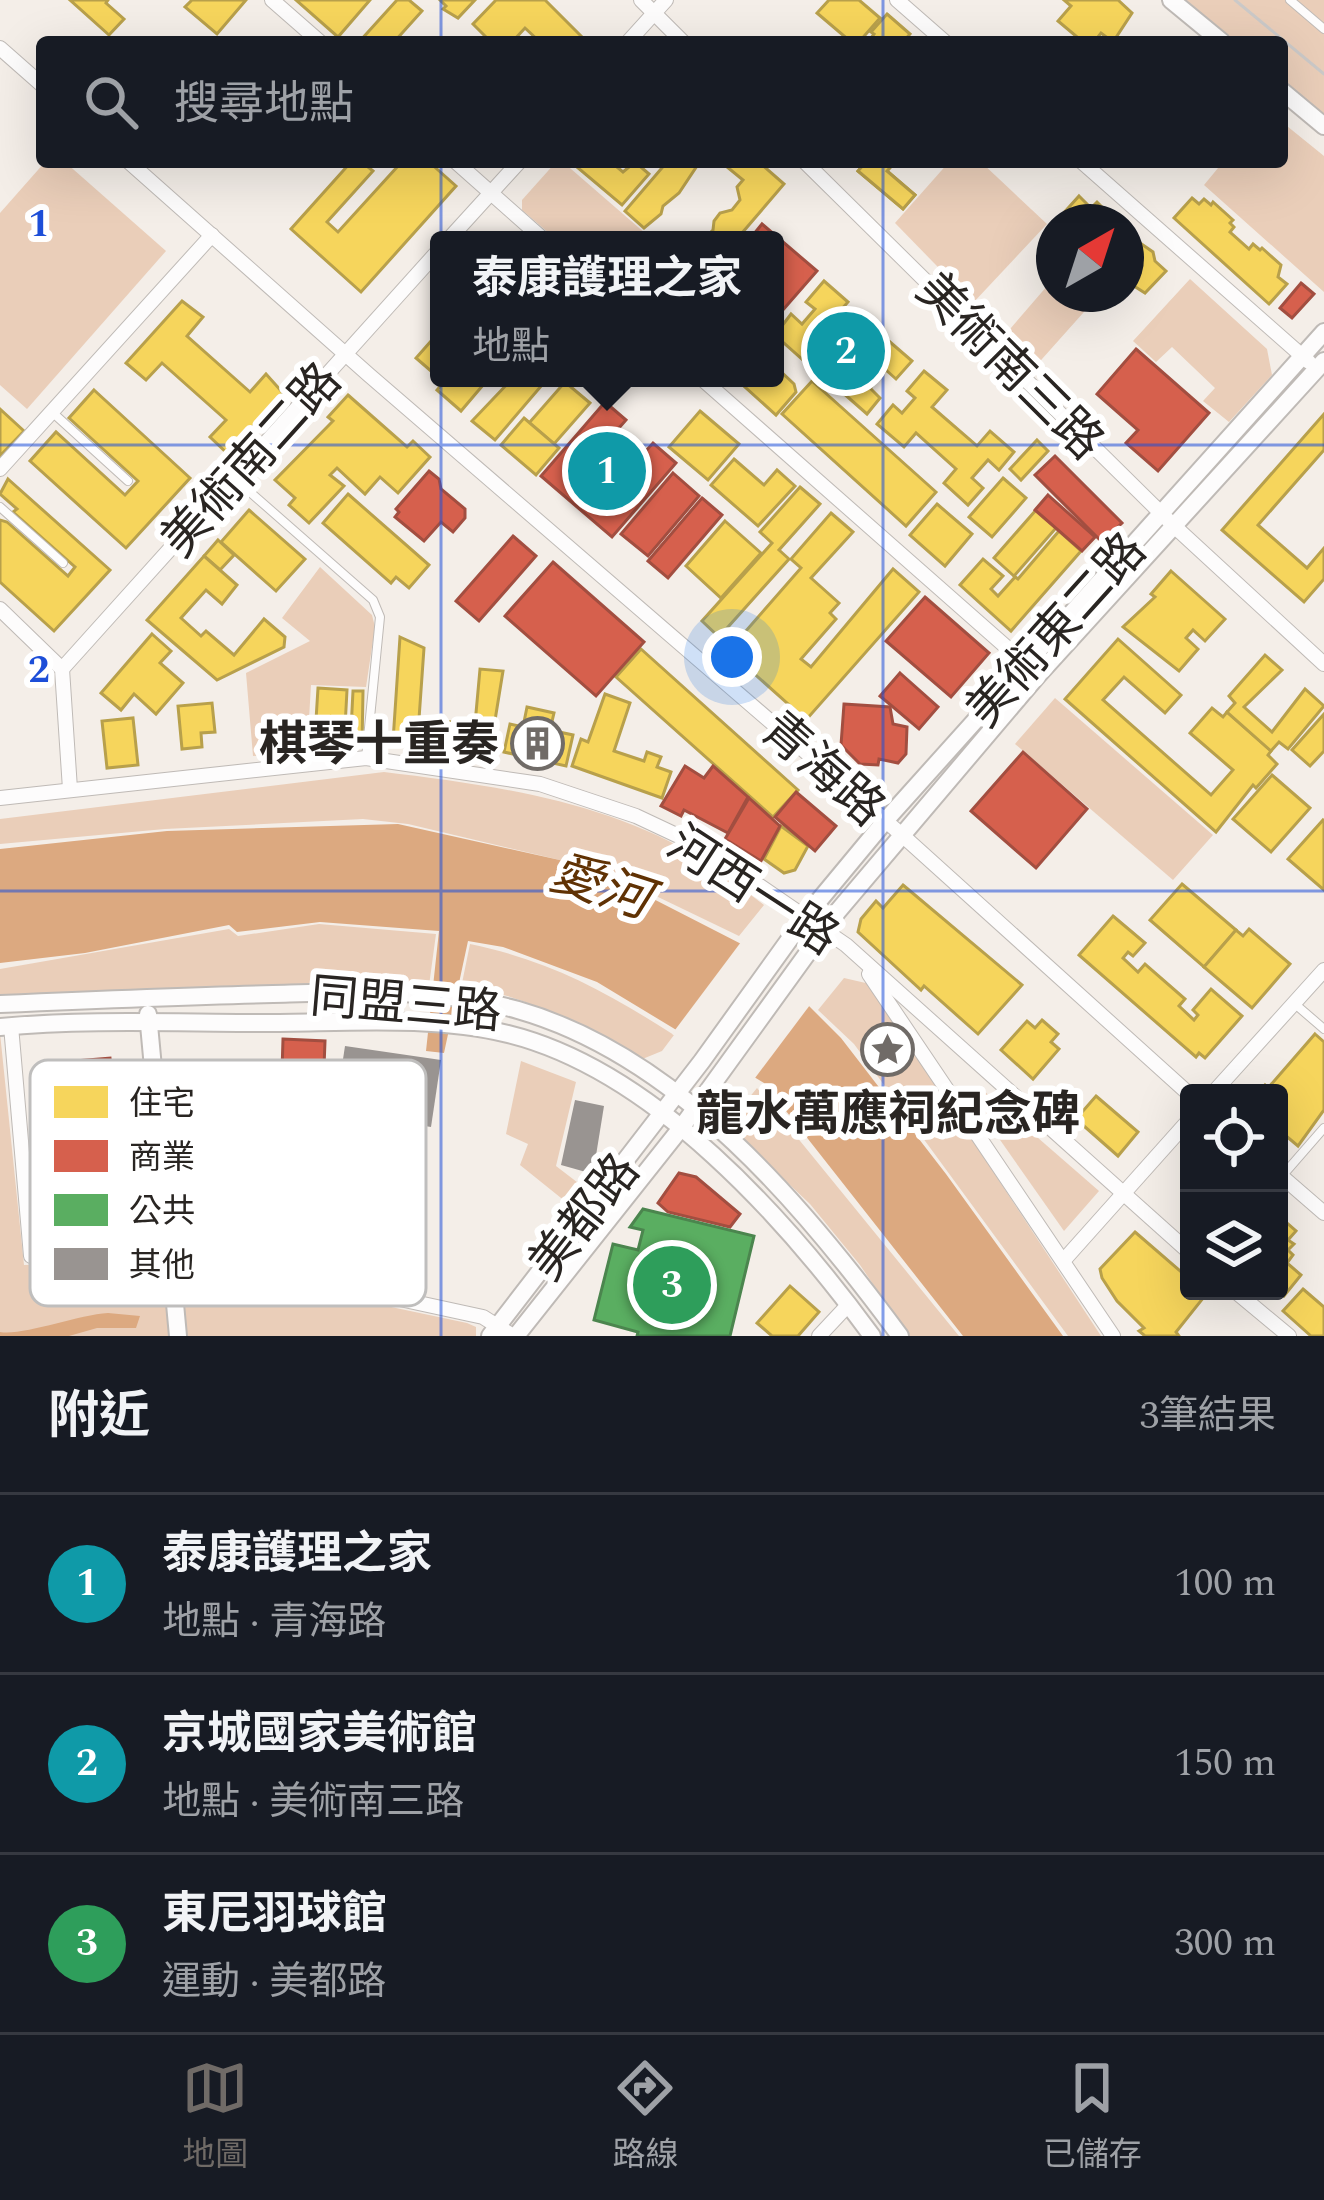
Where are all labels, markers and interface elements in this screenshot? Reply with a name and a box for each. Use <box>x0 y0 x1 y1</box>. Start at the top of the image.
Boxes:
search box <box>36 36 1288 168</box>
icon: search <box>78 69 144 135</box>
text: 搜尋地點 <box>174 70 354 139</box>
text: 1 <box>28 195 50 254</box>
north arrow <box>1036 204 1144 312</box>
popup <box>430 231 784 387</box>
text: 泰康護理之家 <box>472 245 742 314</box>
street label: 美術南三路 <box>899 256 1120 477</box>
pin: 2 <box>807 306 885 396</box>
text: 地點 <box>472 318 550 377</box>
street label: 美術南二路 <box>144 347 359 574</box>
pin: 1 <box>568 426 646 516</box>
street label: 美術東二路 <box>949 517 1164 744</box>
your location <box>702 627 762 687</box>
text: 2 <box>28 641 50 700</box>
street label: 青海路 <box>744 695 901 845</box>
place label: 棋琴十重奏 <box>259 709 499 782</box>
building icon: 棋琴十重奏 <box>510 715 566 771</box>
street label: 河西一路 <box>652 808 853 974</box>
water label: 愛河 <box>540 835 669 943</box>
street label: 同盟三路 <box>307 961 505 1050</box>
place icon: 龍水萬應祠紀念碑 <box>860 1022 916 1078</box>
legend <box>30 1060 426 1306</box>
text: 住宅 <box>129 1079 195 1129</box>
place label: 龍水萬應祠紀念碑 <box>696 1079 1080 1152</box>
map controls <box>1180 1084 1288 1300</box>
button: locate <box>1180 1084 1288 1192</box>
text: 商業 <box>129 1133 195 1183</box>
street label: 美都路 <box>512 1138 658 1297</box>
text: 公共 <box>129 1187 195 1237</box>
button: layers <box>1180 1192 1288 1300</box>
pin: 3 <box>633 1240 711 1330</box>
text: 其他 <box>129 1241 195 1291</box>
text: 附近 <box>48 1378 150 1456</box>
text: 3筆結果 <box>1139 1387 1276 1446</box>
text: 泰康護理之家 <box>162 1520 432 1589</box>
text: 1 <box>76 1554 98 1613</box>
text: 100 m <box>1174 1554 1276 1613</box>
text: 地點 · 青海路 <box>162 1593 386 1652</box>
text: 京城國家美術館 <box>162 1700 477 1769</box>
text: 2 <box>76 1734 98 1793</box>
text: 150 m <box>1174 1734 1276 1793</box>
text: 地點 · 美術南三路 <box>162 1773 464 1832</box>
text: 東尼羽球館 <box>162 1880 387 1949</box>
text: 3 <box>76 1914 98 1973</box>
text: 300 m <box>1174 1914 1276 1973</box>
text: 運動 · 美都路 <box>162 1953 386 2012</box>
tab: 地圖 <box>182 2055 248 2180</box>
tab: 路線 <box>612 2055 678 2180</box>
tab: 已儲存 <box>1043 2055 1142 2180</box>

